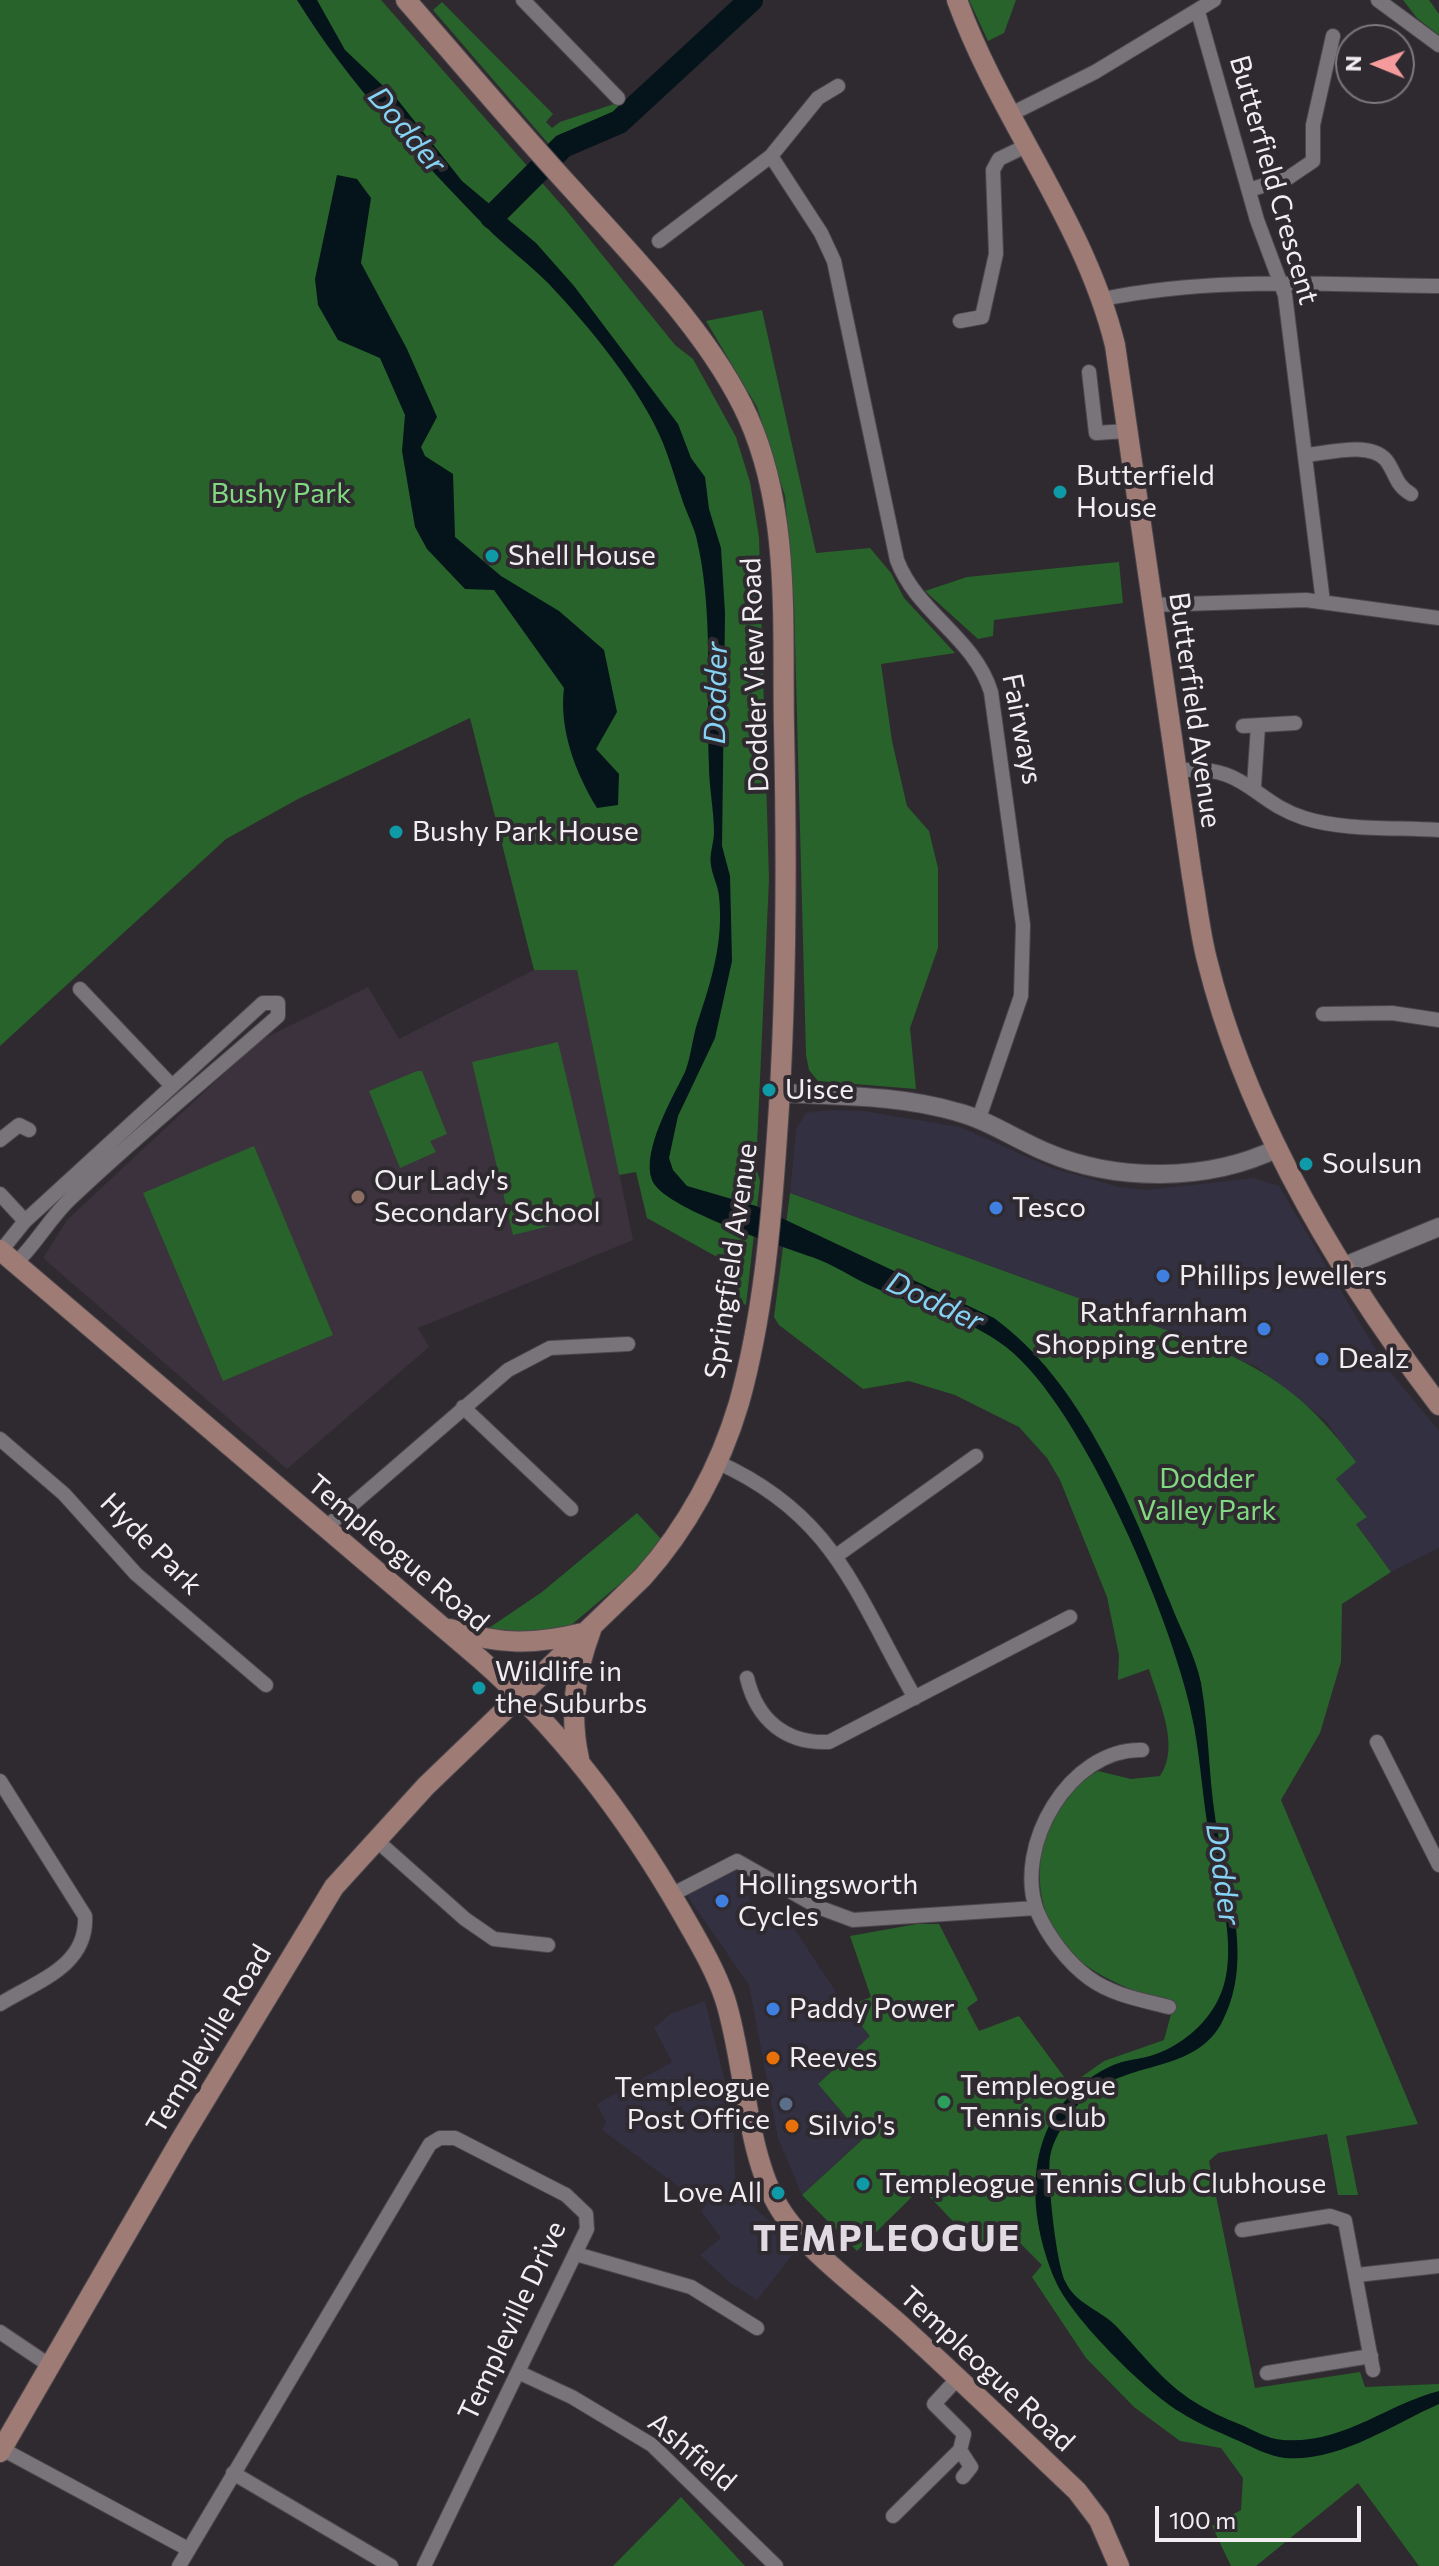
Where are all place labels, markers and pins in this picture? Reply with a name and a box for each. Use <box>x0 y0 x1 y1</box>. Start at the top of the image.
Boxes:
place label: Butterfield House <box>1076 459 1215 525</box>
marker: Butterfield House <box>1051 483 1069 501</box>
place label: Shell House <box>508 539 656 573</box>
marker: Shell House <box>483 547 501 565</box>
place label: Bushy Park House <box>412 815 639 849</box>
marker: Bushy Park House <box>387 823 405 841</box>
place label: Uisce <box>785 1073 854 1107</box>
marker: Uisce <box>760 1081 778 1099</box>
place label: Soulsun <box>1322 1147 1422 1181</box>
marker: Soulsun <box>1297 1155 1315 1173</box>
place label: Our Lady's Secondary School <box>374 1164 601 1230</box>
marker: Our Lady's Secondary School <box>349 1188 367 1206</box>
place label: Tesco <box>1012 1191 1086 1225</box>
marker: Tesco <box>987 1199 1005 1217</box>
place label: Phillips Jewellers <box>1179 1259 1387 1293</box>
marker: Phillips Jewellers <box>1154 1267 1172 1285</box>
place label: Rathfarnham Shopping Centre <box>1035 1296 1248 1362</box>
marker: Rathfarnham Shopping Centre <box>1255 1320 1273 1338</box>
place label: Dealz <box>1338 1342 1409 1376</box>
marker: Dealz <box>1313 1350 1331 1368</box>
place label: Wildlife in the Suburbs <box>495 1655 647 1721</box>
marker: Wildlife in the Suburbs <box>470 1679 488 1697</box>
place label: Hollingsworth Cycles <box>738 1868 918 1934</box>
marker: Hollingsworth Cycles <box>713 1892 731 1910</box>
place label: Paddy Power <box>789 1992 955 2026</box>
marker: Paddy Power <box>764 2000 782 2018</box>
place label: Reeves <box>789 2041 877 2075</box>
marker: Reeves <box>764 2049 782 2067</box>
place label: Templeogue Tennis Club <box>960 2069 1116 2135</box>
place label: Templeogue Post Office <box>614 2071 770 2137</box>
marker: Templeogue Tennis Club <box>935 2093 953 2111</box>
marker: Templeogue Post Office <box>777 2095 795 2113</box>
place label: Silvio's <box>808 2109 895 2143</box>
marker: Silvio's <box>783 2117 801 2135</box>
place label: Templeogue Tennis Club Clubhouse <box>879 2167 1326 2201</box>
marker: Templeogue Tennis Club Clubhouse <box>854 2175 872 2193</box>
place label: Love All <box>662 2176 762 2210</box>
marker: Love All <box>769 2184 787 2202</box>

